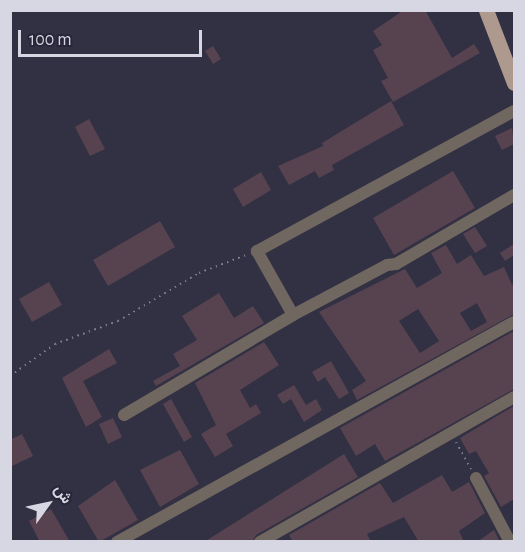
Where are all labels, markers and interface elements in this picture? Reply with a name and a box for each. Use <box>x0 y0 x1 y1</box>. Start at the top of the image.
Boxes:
scale bar <box>21 18 206 56</box>
text: 100 m <box>29 31 72 49</box>
north arrow <box>18 474 78 534</box>
text: ش <box>51 482 75 507</box>

